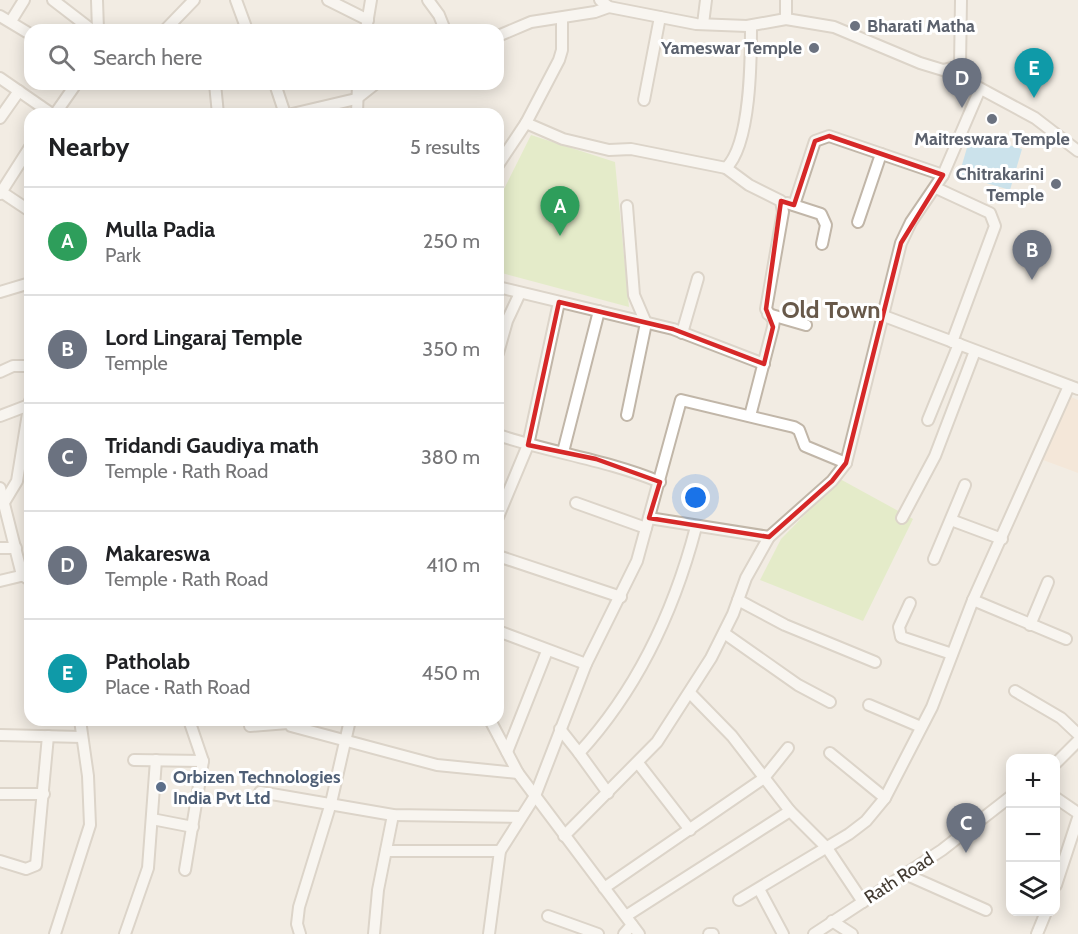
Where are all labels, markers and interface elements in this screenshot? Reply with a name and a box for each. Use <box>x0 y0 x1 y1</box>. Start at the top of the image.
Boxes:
place label: Bharati Matha <box>867 15 975 37</box>
marker: Bharati Matha <box>848 19 862 33</box>
search box <box>24 24 504 90</box>
place label: Yameswar Temple <box>660 37 802 59</box>
icon: search <box>45 41 78 74</box>
marker: Yameswar Temple <box>807 41 821 55</box>
text: Search here <box>93 44 202 71</box>
pin: E <box>1014 48 1054 98</box>
pin: D <box>942 58 982 108</box>
marker: Maitreswara Temple <box>985 112 999 126</box>
place label: Maitreswara Temple <box>914 128 1070 150</box>
text: Nearby <box>48 131 129 163</box>
text: 5 results <box>410 135 480 159</box>
place label: Chitrakarini Temple <box>956 163 1044 206</box>
marker: Chitrakarini Temple <box>1049 177 1063 191</box>
pin: A <box>540 186 580 236</box>
text: Mulla Padia <box>105 216 215 243</box>
text: A <box>61 229 74 253</box>
text: 250 m <box>423 229 480 253</box>
pin: B <box>1012 230 1052 280</box>
text: Park <box>105 243 141 267</box>
district label: Old Town <box>781 295 881 324</box>
text: Lord Lingaraj Temple <box>105 324 302 351</box>
text: B <box>61 337 74 361</box>
text: 350 m <box>422 337 480 361</box>
text: Temple <box>105 351 168 375</box>
text: Tridandi Gaudiya math <box>105 432 319 459</box>
text: C <box>61 445 74 469</box>
text: 380 m <box>421 445 480 469</box>
text: Temple · Rath Road <box>105 459 268 483</box>
your location <box>681 483 710 512</box>
text: Makareswa <box>105 540 210 567</box>
text: D <box>60 553 75 577</box>
text: 410 m <box>426 553 480 577</box>
text: Temple · Rath Road <box>105 567 268 591</box>
text: Patholab <box>105 648 190 675</box>
text: E <box>62 661 73 685</box>
text: 450 m <box>422 661 480 685</box>
text: Place · Rath Road <box>105 675 250 699</box>
map controls <box>1006 754 1060 916</box>
button: + <box>1006 754 1060 808</box>
place label: Orbizen Technologies India Pvt Ltd <box>173 766 341 809</box>
marker: Orbizen Technologies India Pvt Ltd <box>154 780 168 794</box>
pin: C <box>946 804 986 853</box>
button: − <box>1006 808 1060 862</box>
street label: Rath Road <box>860 847 938 909</box>
button: layers <box>1006 862 1060 916</box>

